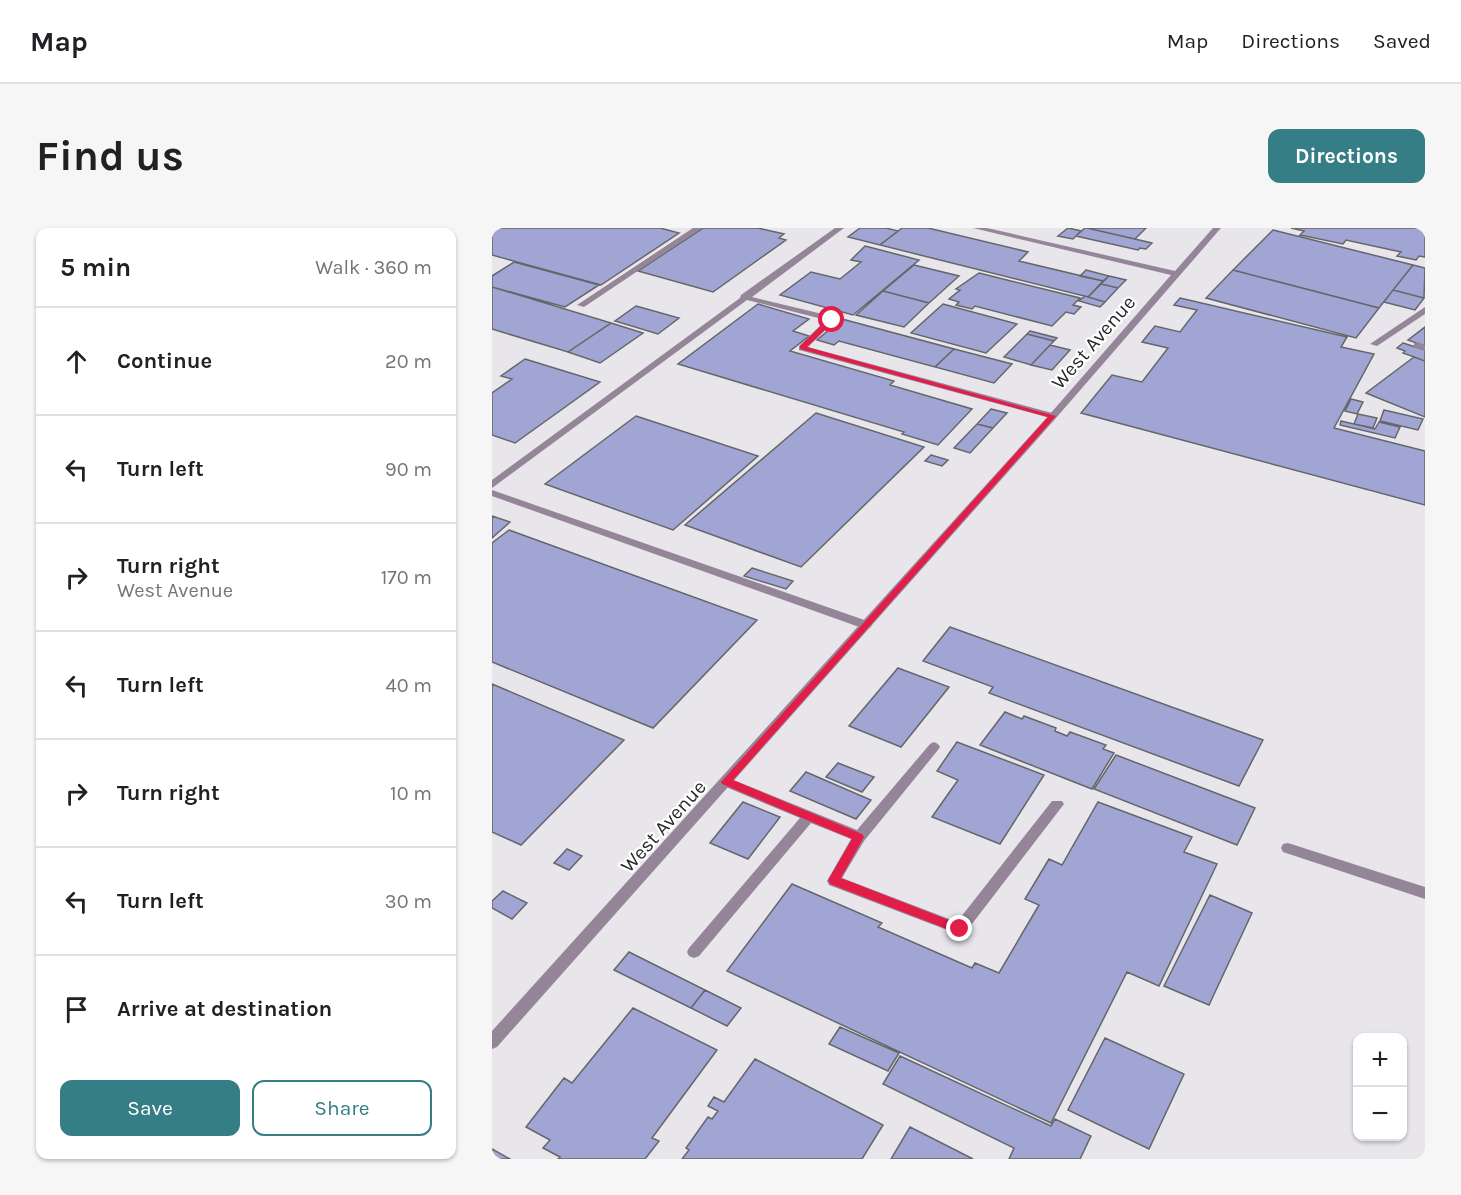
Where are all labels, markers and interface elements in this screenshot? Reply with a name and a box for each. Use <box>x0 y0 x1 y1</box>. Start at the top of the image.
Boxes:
text: Map <box>30 25 88 58</box>
text: Map <box>1167 29 1208 53</box>
text: Directions <box>1241 29 1340 53</box>
text: Saved <box>1373 29 1431 53</box>
button: Directions <box>1268 129 1425 183</box>
text: Find us <box>36 131 184 181</box>
text: 5 min <box>60 252 131 283</box>
text: Walk · 360 m <box>315 256 432 279</box>
street label: West Avenue <box>1047 291 1140 394</box>
route start <box>818 306 844 332</box>
icon: ahead <box>60 345 93 378</box>
text: Continue <box>117 348 212 374</box>
text: 20 m <box>385 350 432 373</box>
icon: left <box>60 453 93 486</box>
text: Turn left <box>117 456 204 482</box>
text: 90 m <box>385 458 432 481</box>
text: Turn right <box>117 553 220 579</box>
icon: right <box>60 561 93 594</box>
text: 170 m <box>381 566 432 589</box>
text: West Avenue <box>117 579 233 602</box>
icon: left <box>60 669 93 702</box>
text: Turn left <box>117 672 204 698</box>
text: 40 m <box>386 674 432 697</box>
street label: West Avenue <box>616 775 711 877</box>
icon: right <box>60 777 93 810</box>
text: Turn right <box>117 780 220 806</box>
text: 10 m <box>390 782 432 805</box>
icon: left <box>60 885 93 918</box>
text: Turn left <box>117 888 204 914</box>
text: 30 m <box>385 890 432 913</box>
route end <box>946 915 972 941</box>
icon: arrive <box>60 993 93 1026</box>
text: Arrive at destination <box>117 996 332 1022</box>
map controls <box>1353 1033 1407 1141</box>
button: + <box>1353 1033 1407 1087</box>
button: Save <box>60 1080 240 1136</box>
button: Share <box>252 1080 432 1136</box>
button: − <box>1353 1087 1407 1141</box>

